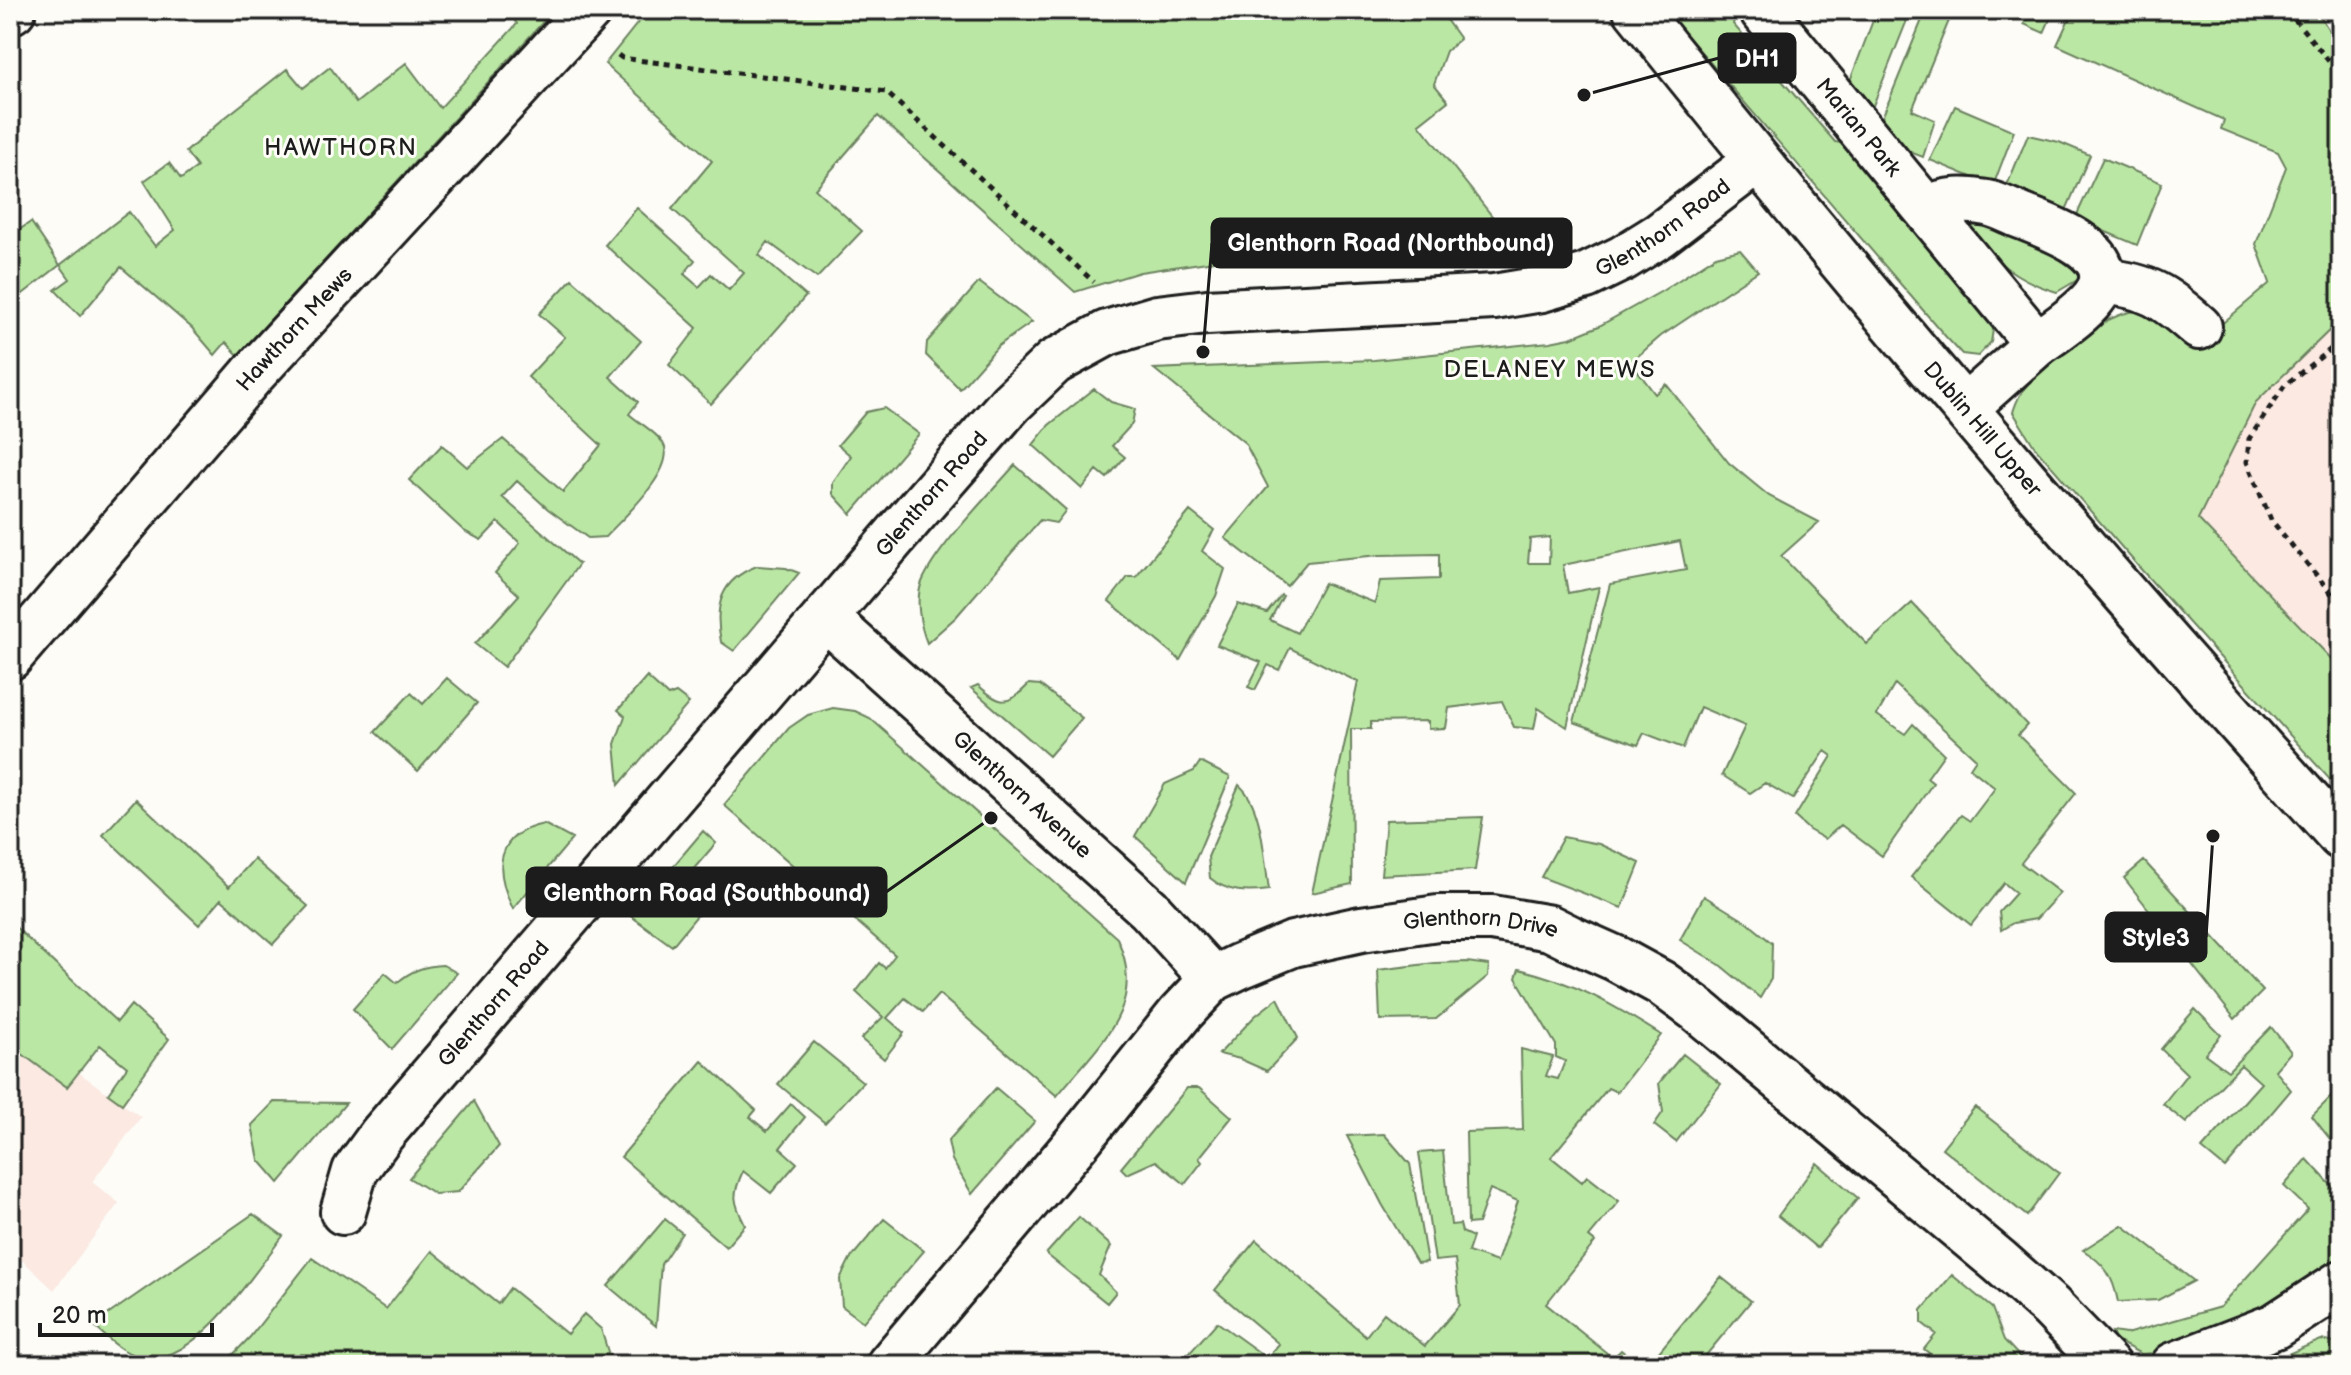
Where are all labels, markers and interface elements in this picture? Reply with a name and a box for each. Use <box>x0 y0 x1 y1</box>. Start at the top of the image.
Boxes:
callout: DH1 <box>1719 34 1795 82</box>
text: DH1 <box>1735 45 1779 74</box>
street label: Marian Park <box>1810 73 1907 182</box>
district label: HAWTHORN <box>264 133 418 162</box>
street label: Glenthorn Road <box>1591 173 1736 283</box>
callout: Glenthorn Road (Northbound) <box>1212 219 1571 267</box>
text: Glenthorn Road (Northbound) <box>1227 229 1555 258</box>
street label: Hawthorn Mews <box>231 262 358 397</box>
district label: DELANEY MEWS <box>1443 355 1657 384</box>
street label: Dublin Hill Upper <box>1918 356 2048 503</box>
street label: Glenthorn Road <box>870 426 994 563</box>
street label: Glenthorn Avenue <box>947 725 1097 864</box>
callout: Glenthorn Road (Southbound) <box>527 868 886 916</box>
text: Glenthorn Road (Southbound) <box>543 879 871 908</box>
street label: Glenthorn Drive <box>1401 904 1564 944</box>
callout: Style3 <box>2106 913 2206 961</box>
text: Style3 <box>2122 924 2190 953</box>
street label: Glenthorn Road <box>432 935 555 1073</box>
scale bar <box>40 1287 212 1337</box>
text: 20 m <box>52 1301 107 1330</box>

